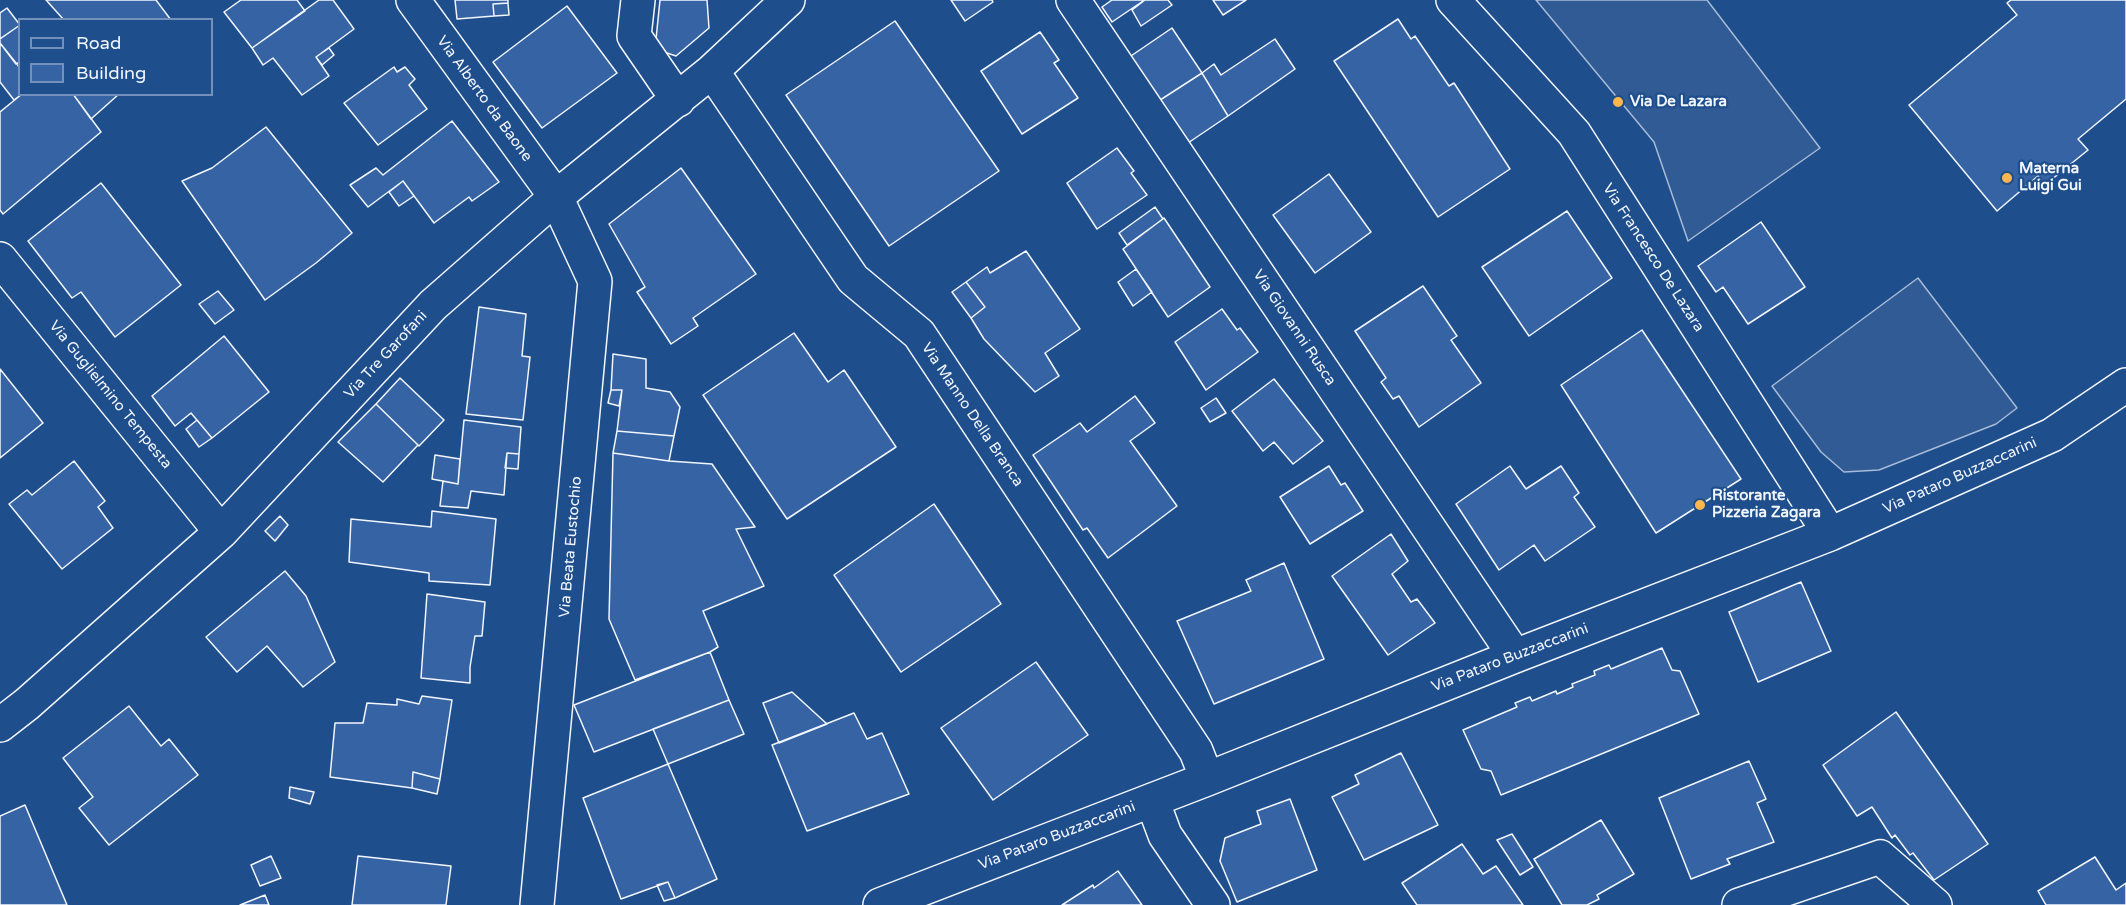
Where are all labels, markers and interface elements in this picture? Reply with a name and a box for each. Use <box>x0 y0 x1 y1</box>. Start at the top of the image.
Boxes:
legend <box>18 18 213 96</box>
text: Road <box>76 32 121 54</box>
street label: Via Alberto da Baone <box>432 33 536 165</box>
text: Building <box>76 62 146 84</box>
place label: Via De Lazara <box>1630 93 1727 111</box>
marker: Via De Lazara <box>1611 95 1625 109</box>
place label: Materna Luigi Gui <box>2019 160 2082 195</box>
marker: Materna Luigi Gui <box>2000 171 2014 185</box>
street label: Via Francesco De Lazara <box>1598 180 1708 336</box>
street label: Via Giovanni Rusca <box>1248 267 1340 389</box>
street label: Via Tre Garofani <box>341 307 431 403</box>
street label: Via Guglielmino Tempesta <box>45 317 175 473</box>
street label: Via Manno Della Branca <box>917 340 1027 490</box>
street label: Via Pataro Buzzaccarini <box>1880 434 2040 518</box>
street label: Via Beata Eustochio <box>556 476 586 618</box>
place label: Ristorante Pizzeria Zagara <box>1712 487 1821 522</box>
marker: Ristorante Pizzeria Zagara <box>1693 498 1707 512</box>
street label: Via Pataro Buzzaccarini <box>1429 620 1591 696</box>
street label: Via Pataro Buzzaccarini <box>976 798 1138 874</box>

